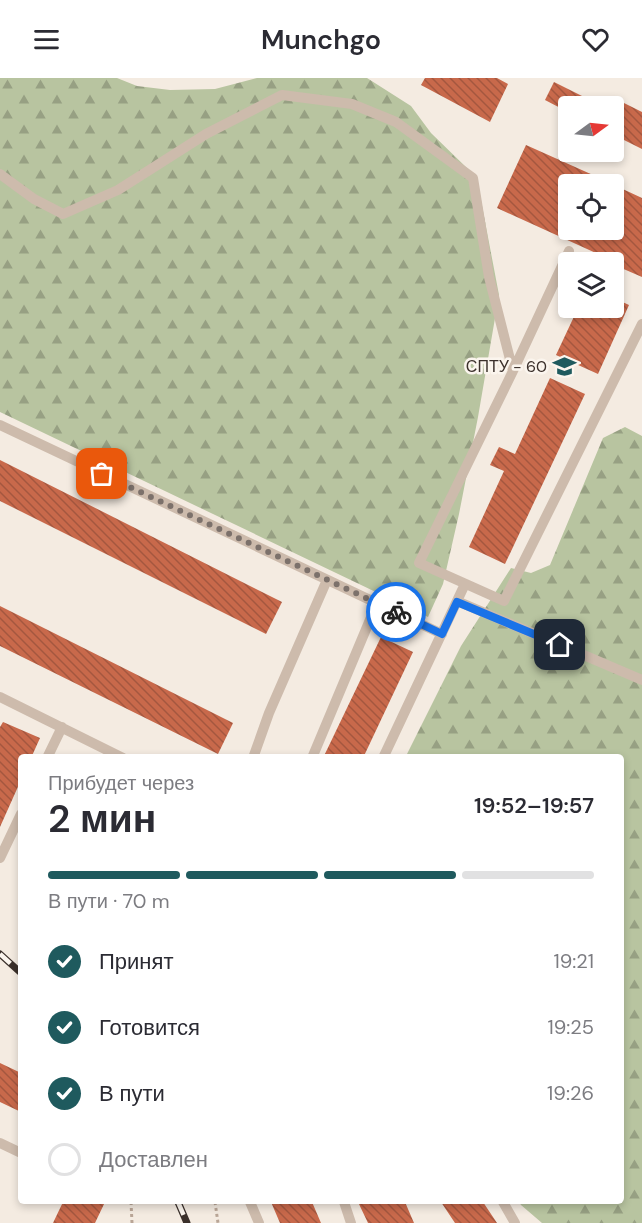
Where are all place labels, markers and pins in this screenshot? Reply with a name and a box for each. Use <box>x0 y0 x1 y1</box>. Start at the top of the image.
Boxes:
school or university icon: СПТУ - 60 <box>552 353 578 379</box>
place label: СПТУ - 60 <box>466 356 547 377</box>
pin <box>76 448 127 499</box>
pin <box>534 619 585 670</box>

